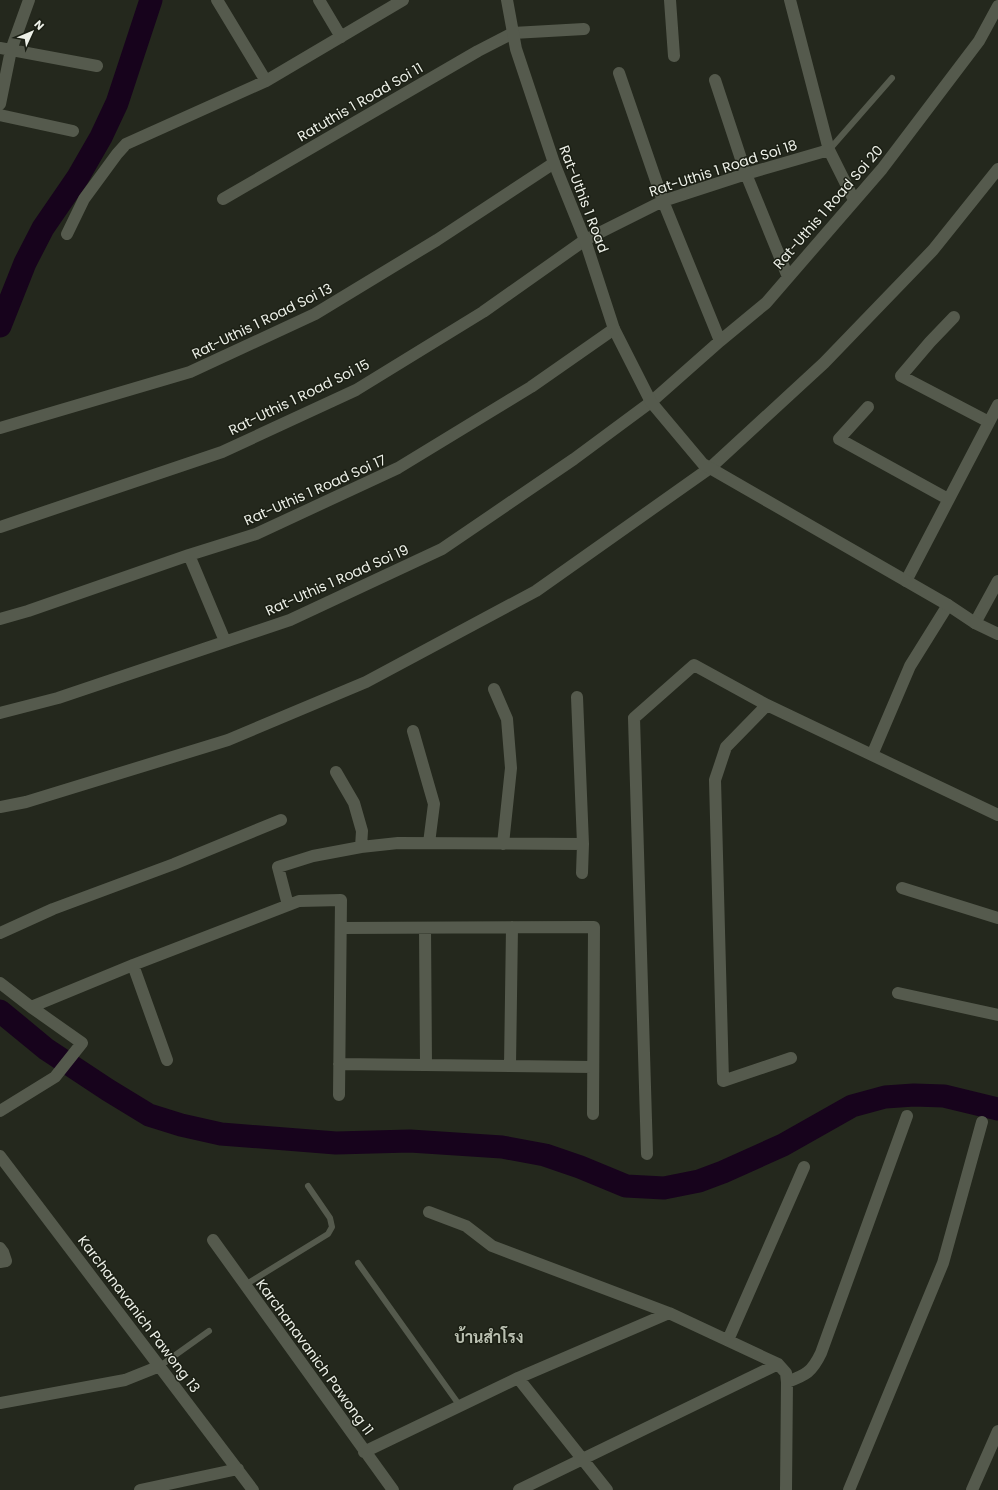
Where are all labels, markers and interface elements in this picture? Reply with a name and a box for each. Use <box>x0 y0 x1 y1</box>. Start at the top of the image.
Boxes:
north arrow <box>12 12 52 52</box>
text: N <box>31 17 48 34</box>
street label: Ratuthis 1 Road Soi 11 <box>293 58 427 146</box>
street label: Rat-Uthis 1 Road Soi 18 <box>646 135 800 201</box>
street label: Rat-Uthis 1 Road Soi 20 <box>769 141 887 273</box>
street label: Rat-Uthis 1 Road <box>554 142 614 256</box>
street label: Rat-Uthis 1 Road Soi 13 <box>188 278 336 364</box>
street label: Rat-Uthis 1 Road Soi 15 <box>225 354 373 440</box>
street label: Rat-Uthis 1 Road Soi 17 <box>241 449 390 530</box>
street label: Rat-Uthis 1 Road Soi 19 <box>262 539 412 621</box>
street label: Karchanavanich Pawong 13 <box>73 1231 205 1397</box>
street label: Karchanavanich Pawong 11 <box>252 1275 378 1439</box>
district label: บ้านสำโรง <box>455 1326 523 1349</box>

